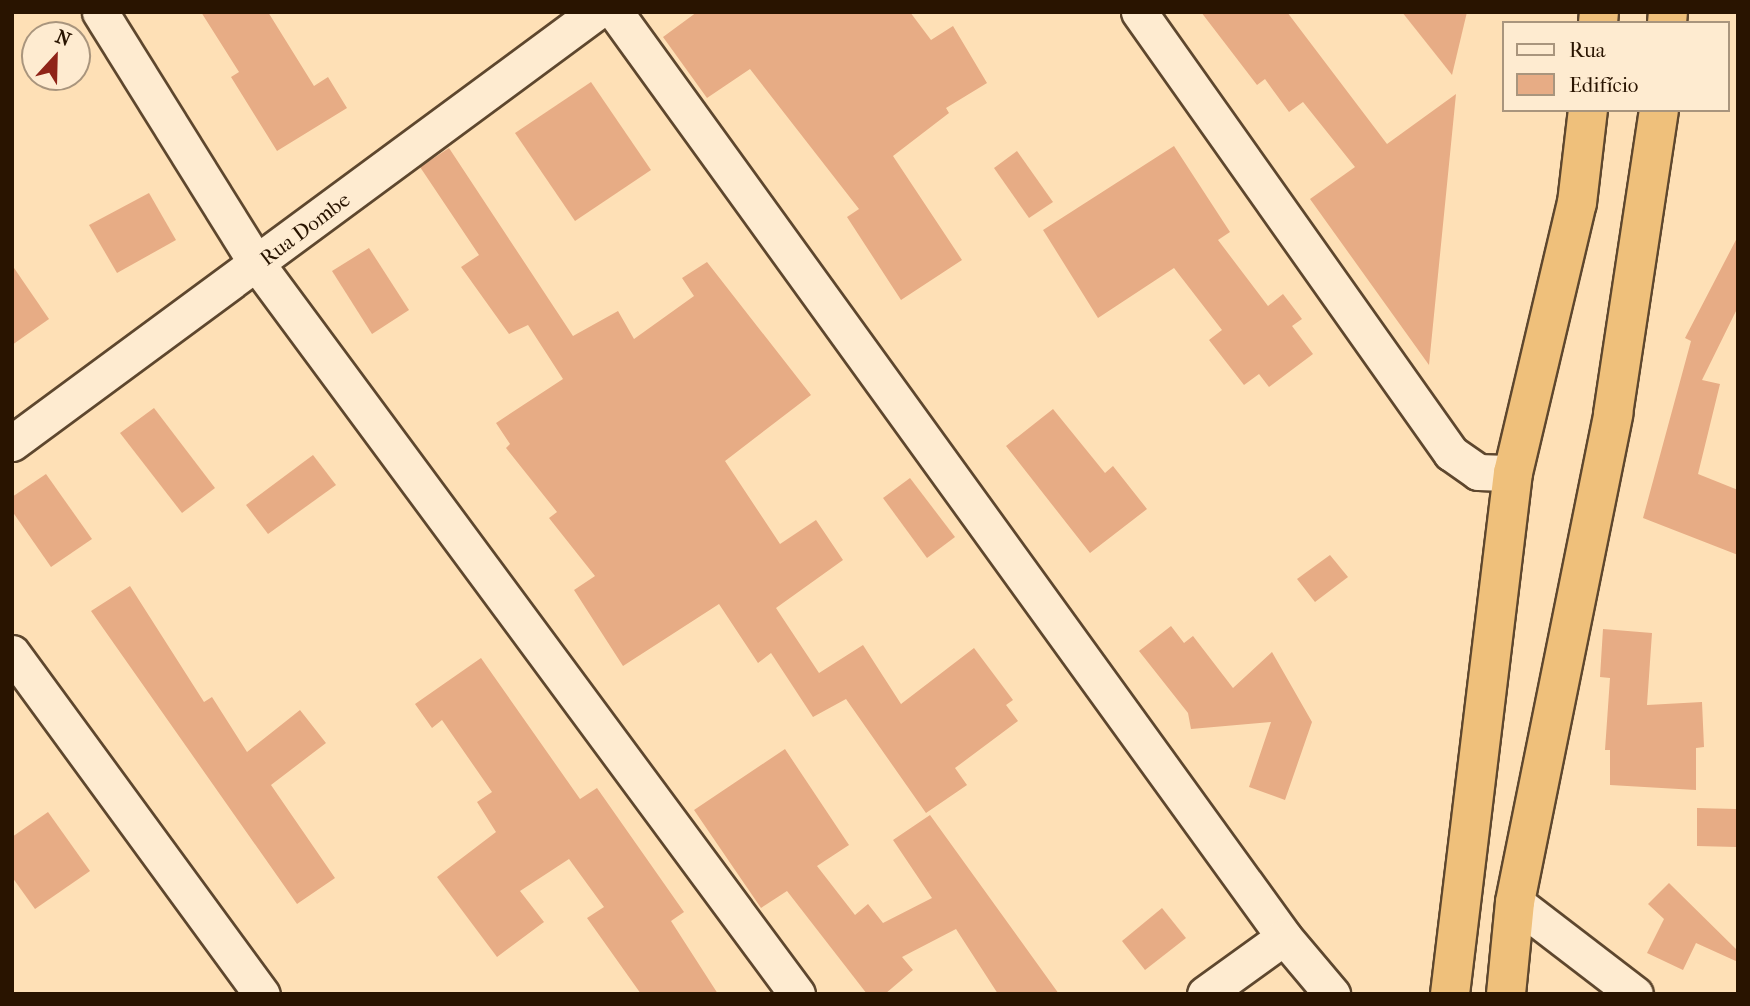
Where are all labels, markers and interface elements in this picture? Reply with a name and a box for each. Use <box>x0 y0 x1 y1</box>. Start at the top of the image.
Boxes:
north arrow <box>21 21 91 91</box>
legend <box>1502 21 1729 112</box>
text: N <box>52 25 74 51</box>
text: Rua <box>1569 38 1606 62</box>
text: Edifício <box>1569 73 1638 97</box>
street label: Rua Dombe <box>255 187 355 271</box>

